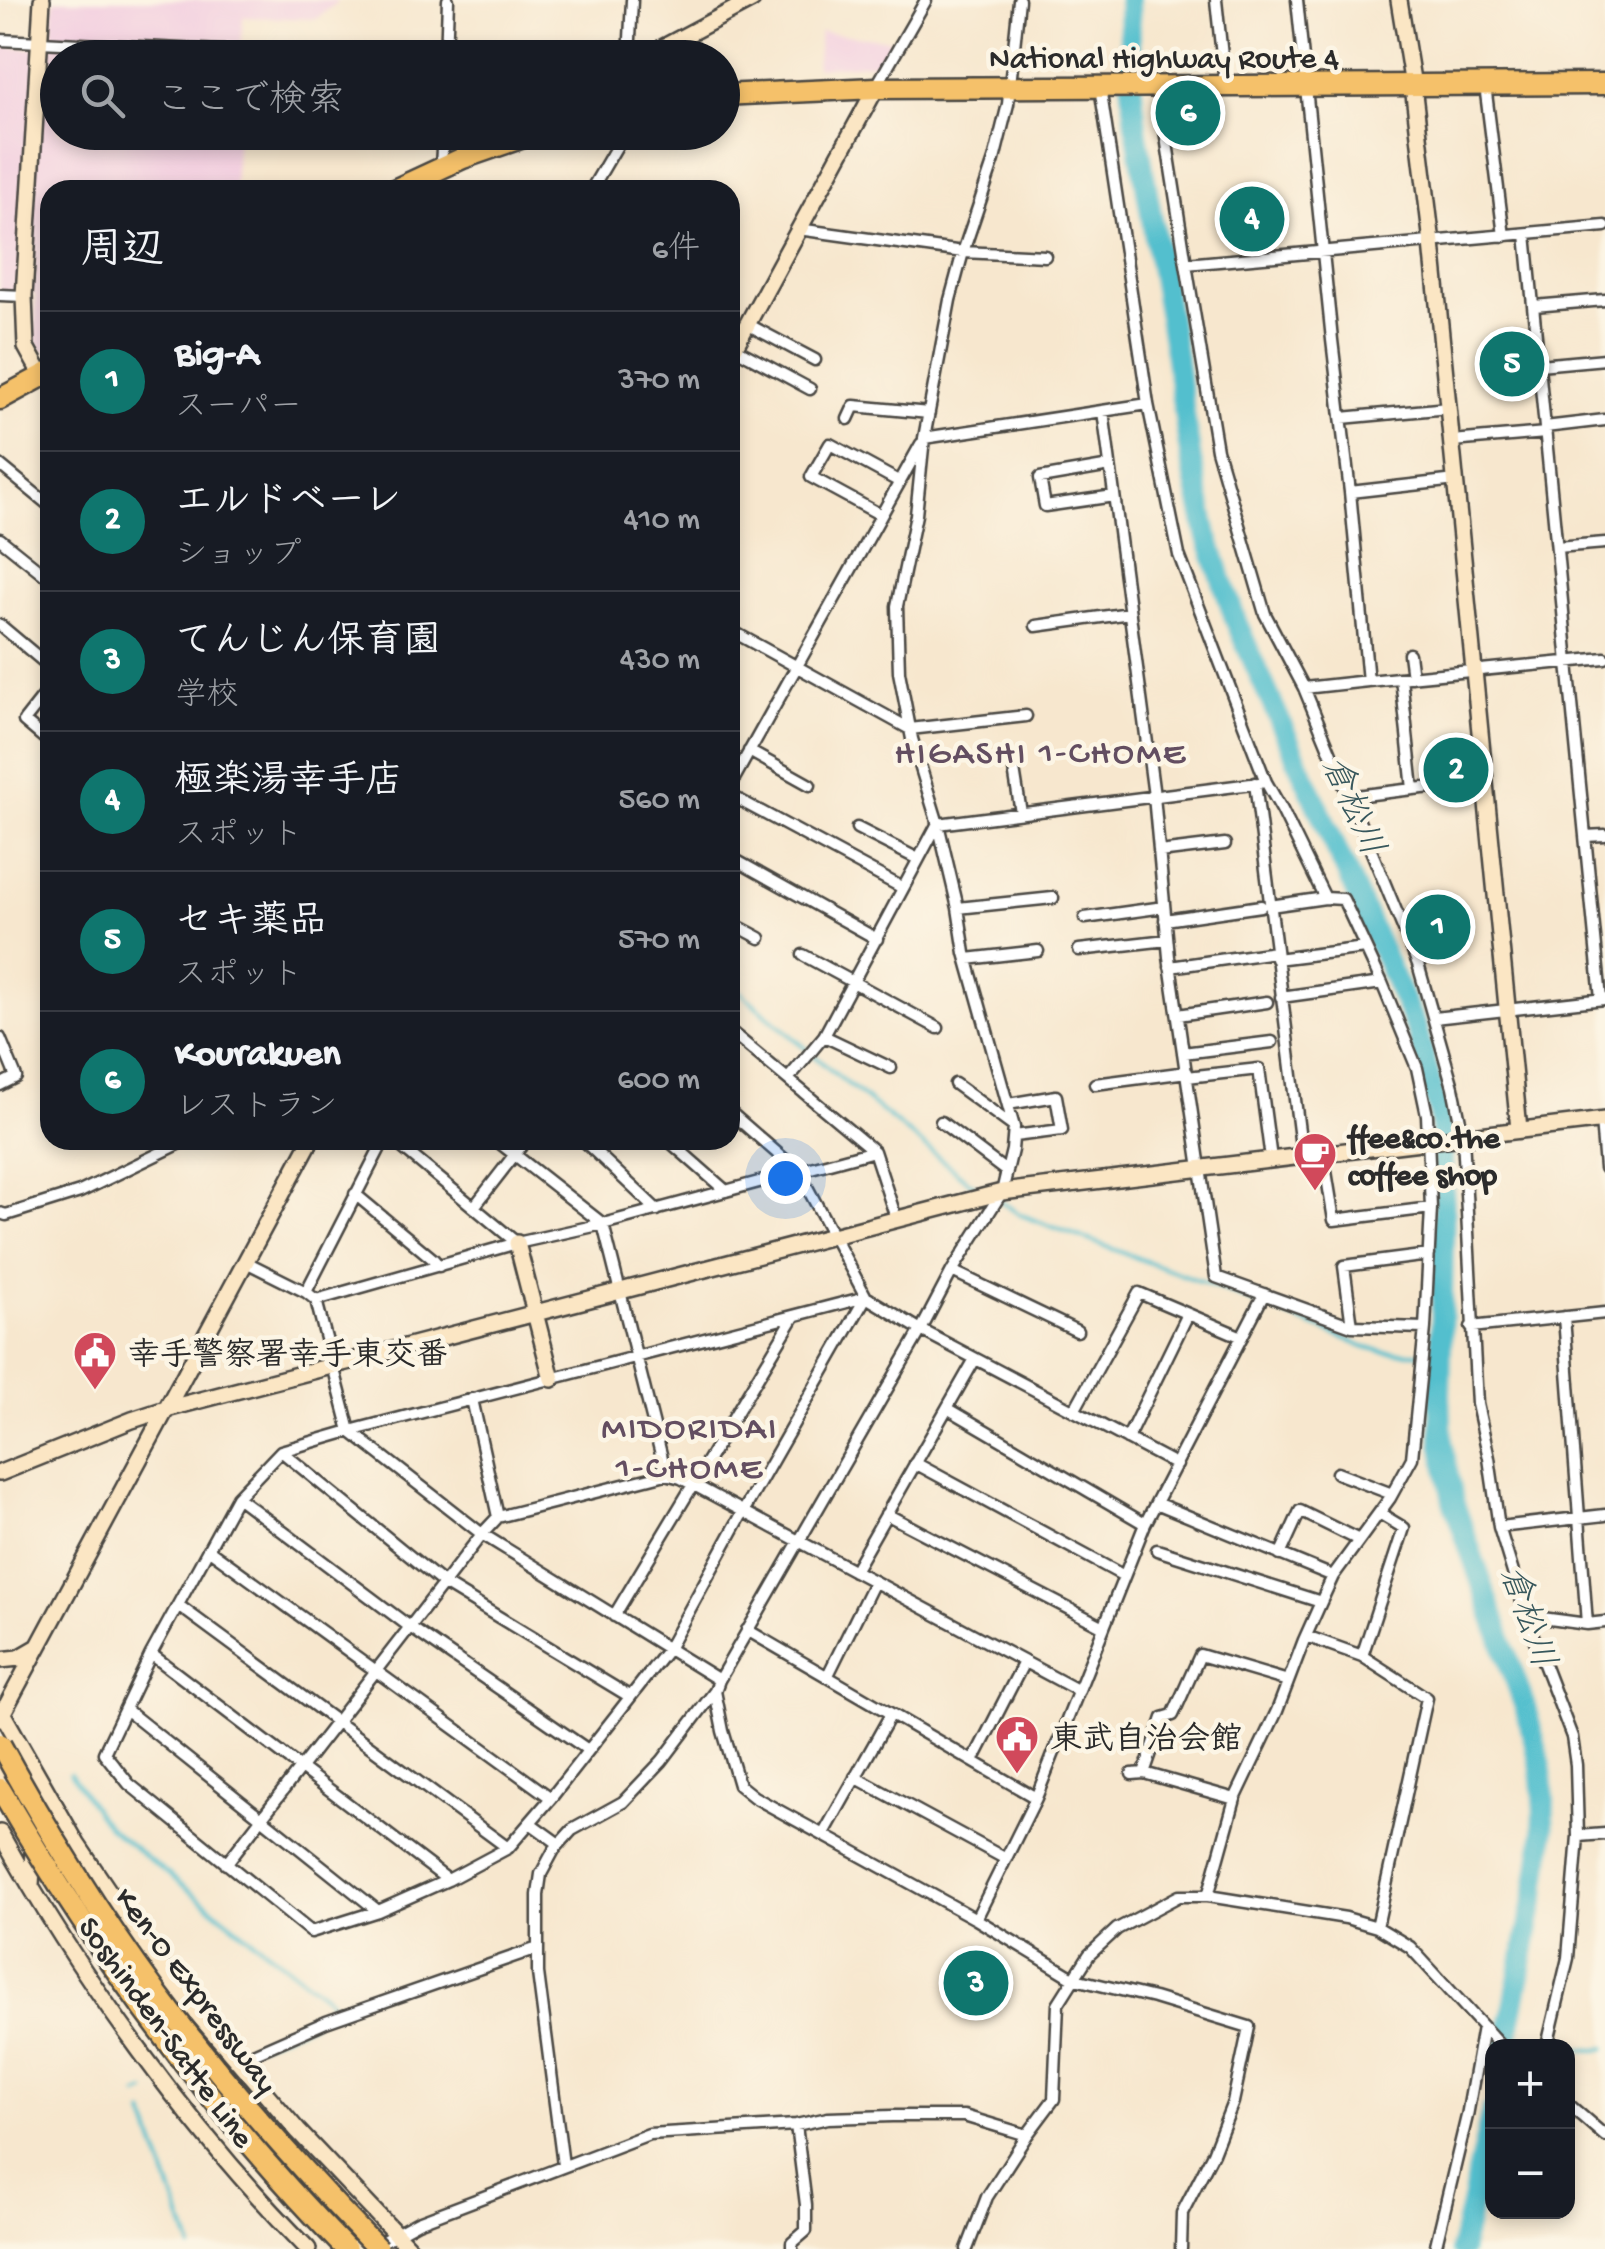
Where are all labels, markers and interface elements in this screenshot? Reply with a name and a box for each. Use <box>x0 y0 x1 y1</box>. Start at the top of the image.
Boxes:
search box <box>40 40 740 150</box>
street label: National Highway Route 4 <box>989 42 1339 80</box>
icon: search <box>75 68 130 123</box>
pin: 6 <box>1156 76 1220 150</box>
text: ここで検索 <box>155 81 345 125</box>
pin: 4 <box>1220 182 1284 256</box>
text: 周辺 <box>80 229 164 278</box>
text: 6件 <box>652 232 700 270</box>
pin: 5 <box>1480 326 1544 402</box>
text: Big-A <box>175 334 259 378</box>
text: 1 <box>106 362 119 400</box>
text: 370 m <box>618 362 700 400</box>
text: スーパー <box>175 390 302 428</box>
text: エルドベーレ <box>175 482 401 526</box>
text: 2 <box>105 502 120 540</box>
text: 410 m <box>623 502 700 540</box>
text: ショップ <box>175 538 302 576</box>
text: てんじん保育園 <box>175 622 441 666</box>
text: 3 <box>104 642 121 680</box>
text: 430 m <box>620 642 700 680</box>
text: 学校 <box>175 678 239 716</box>
pin: 2 <box>1424 732 1488 808</box>
district label: HIGASHI 1-CHOME <box>895 735 1187 776</box>
water label: 倉松川 <box>1310 750 1392 864</box>
text: 極楽湯幸手店 <box>175 762 403 806</box>
text: 4 <box>105 782 120 820</box>
text: 560 m <box>618 782 700 820</box>
text: スポット <box>175 818 303 856</box>
pin: 1 <box>1406 890 1470 964</box>
text: セキ薬品 <box>175 902 327 946</box>
text: 5 <box>104 922 121 960</box>
text: 570 m <box>618 922 700 960</box>
text: スポット <box>175 958 303 996</box>
text: Kourakuen <box>175 1034 340 1078</box>
text: 6 <box>104 1062 121 1100</box>
text: 600 m <box>617 1062 700 1100</box>
text: レストラン <box>175 1090 338 1128</box>
place label: ffee&co.the coffee shop <box>1346 1122 1501 1197</box>
cafe icon: ffee&co.the coffee shop <box>1292 1131 1338 1192</box>
your location <box>760 1153 811 1204</box>
public building icon: 幸手警察署幸手東交番 <box>72 1330 118 1391</box>
place label: 幸手警察署幸手東交番 <box>128 1337 448 1377</box>
district label: MIDORIDAI 1-CHOME <box>601 1410 779 1491</box>
water label: 倉松川 <box>1488 1561 1563 1674</box>
public building icon: 東武自治会館 <box>994 1714 1040 1775</box>
place label: 東武自治会館 <box>1050 1721 1242 1761</box>
street label: Ken-O Expressway <box>104 1881 284 2103</box>
street label: Soshinden-Satte Line <box>67 1911 261 2157</box>
pin: 3 <box>944 1946 1008 2020</box>
map controls <box>1485 2039 1575 2219</box>
button: + <box>1485 2039 1575 2129</box>
button: − <box>1485 2129 1575 2219</box>

